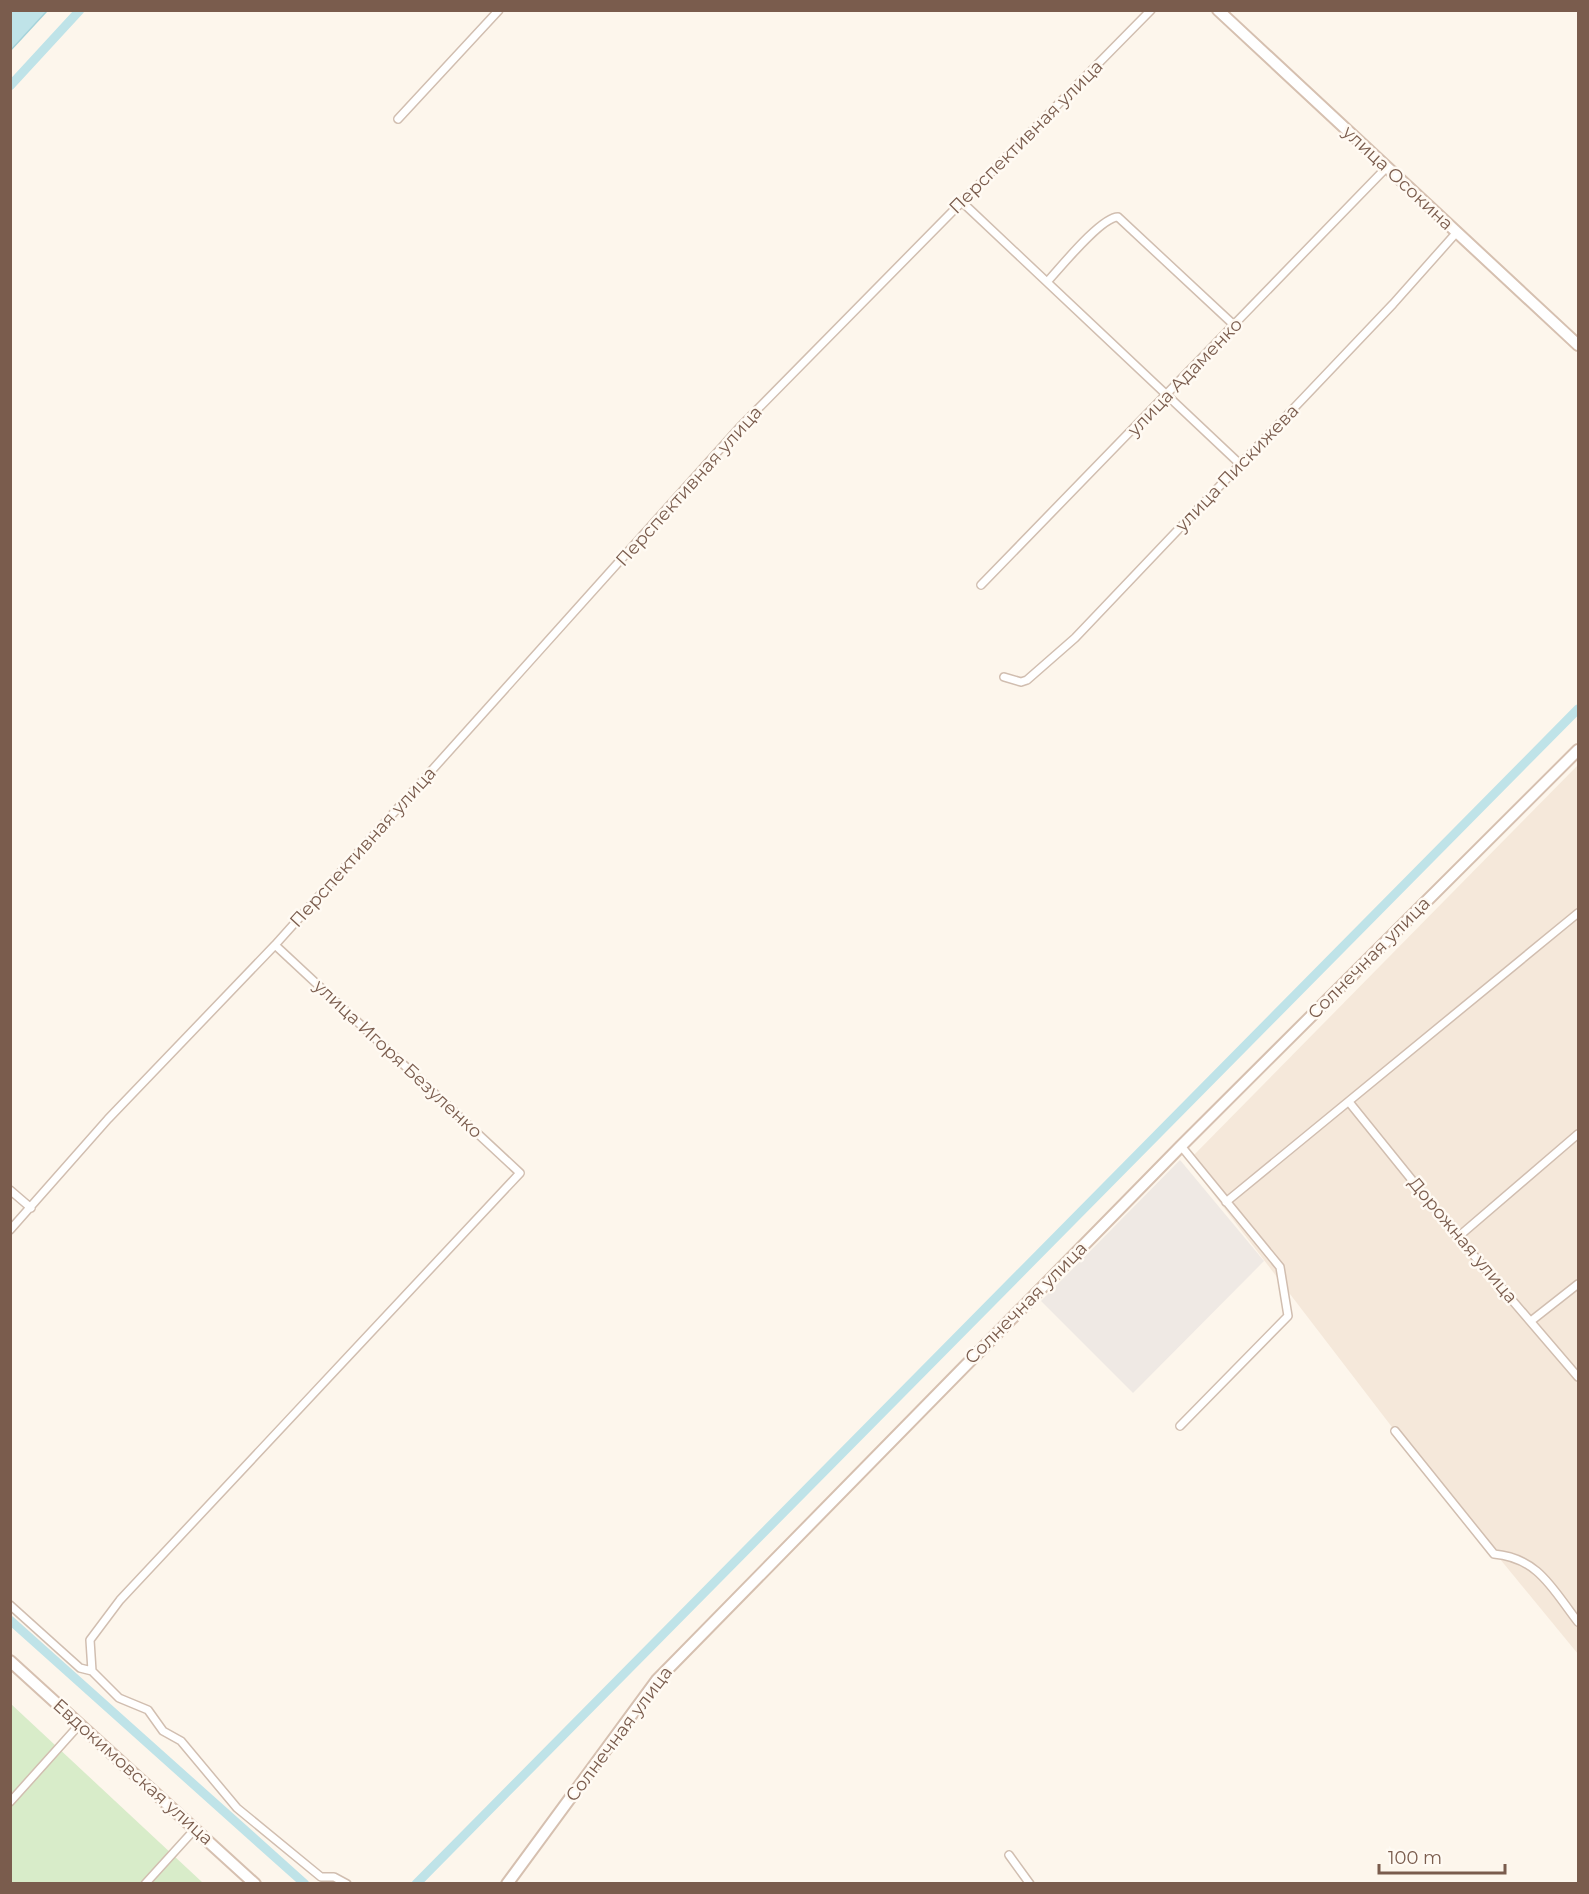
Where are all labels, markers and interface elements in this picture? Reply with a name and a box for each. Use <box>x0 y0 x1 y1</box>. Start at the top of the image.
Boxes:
street label: Перспективная улица <box>945 56 1107 218</box>
street label: улица Осокина <box>1337 120 1458 235</box>
street label: улица Адаменко <box>1122 313 1247 441</box>
street label: улица Пискижева <box>1170 400 1303 537</box>
street label: Перспективная улица <box>611 401 767 571</box>
street label: Перспективная улица <box>285 762 441 932</box>
street label: Солнечная улица <box>1303 892 1435 1024</box>
street label: улица Игоря Безуленко <box>308 974 487 1143</box>
street label: Дорожная улица <box>1404 1172 1522 1308</box>
street label: Солнечная улица <box>960 1237 1092 1369</box>
street label: Солнечная улица <box>561 1662 677 1806</box>
street label: Евдокимовская улица <box>48 1694 218 1850</box>
scale bar <box>1379 1837 1505 1875</box>
text: 100 m <box>1388 1847 1442 1869</box>

